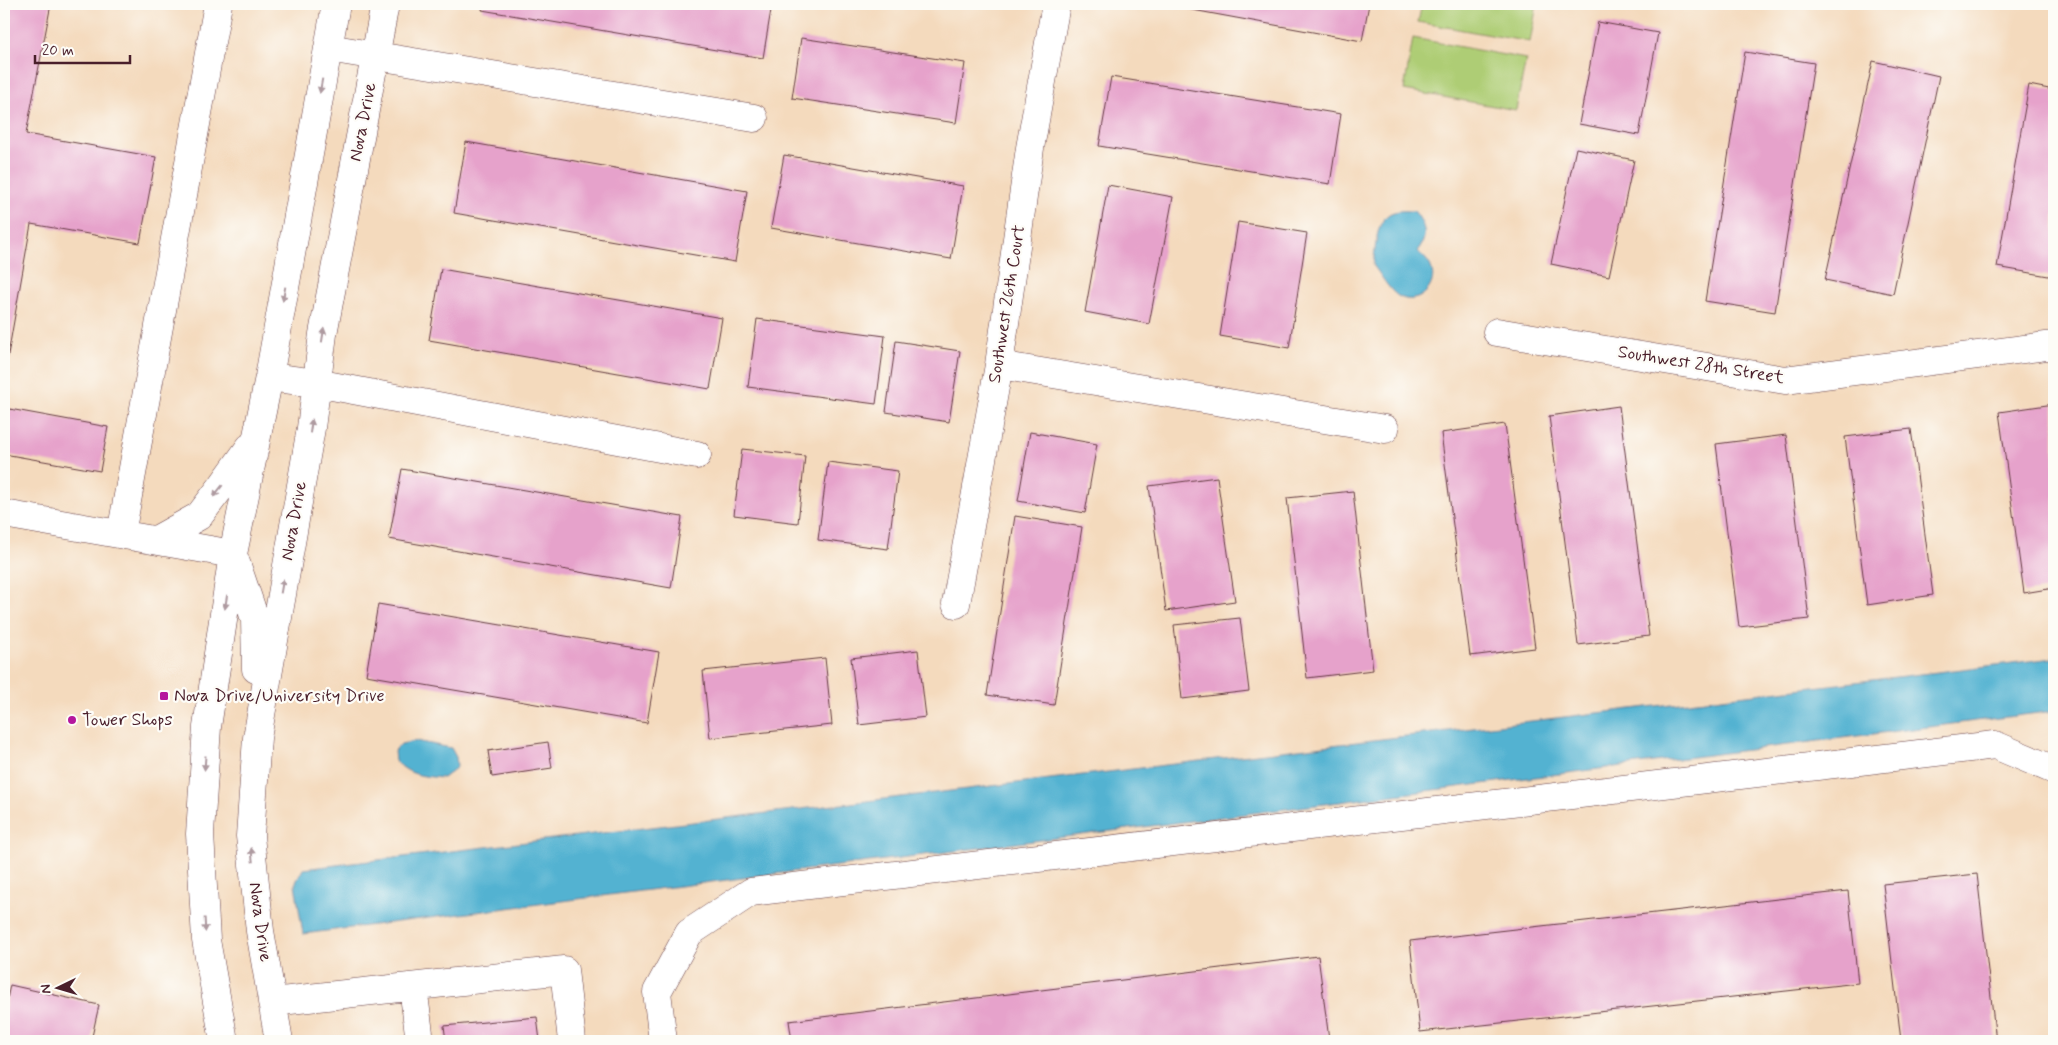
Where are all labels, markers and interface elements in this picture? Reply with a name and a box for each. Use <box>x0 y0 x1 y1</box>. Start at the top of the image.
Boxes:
scale bar <box>35 32 130 64</box>
text: 20 m <box>42 41 74 61</box>
one-way arrow <box>317 79 325 95</box>
street label: Nova Drive <box>344 80 382 164</box>
street label: Southwest 26th Court <box>983 223 1031 385</box>
one-way arrow <box>279 286 287 302</box>
one-way arrow <box>319 326 327 342</box>
street label: Southwest 28th Street <box>1616 340 1786 390</box>
one-way arrow <box>307 418 315 434</box>
street label: Nova Drive <box>275 479 313 563</box>
one-way arrow <box>213 484 224 497</box>
one-way arrow <box>279 578 287 594</box>
one-way arrow <box>222 594 230 610</box>
place label: Nova Drive/University Drive <box>174 684 385 708</box>
marker: Nova Drive/University Drive <box>158 690 170 702</box>
place label: Tower Shops <box>82 708 173 732</box>
marker: Tower Shops <box>66 714 78 726</box>
one-way arrow <box>200 755 208 771</box>
one-way arrow <box>248 846 256 862</box>
street label: Nova Drive <box>243 881 277 963</box>
one-way arrow <box>202 917 210 933</box>
north arrow <box>32 962 82 1012</box>
text: N <box>37 984 55 994</box>

